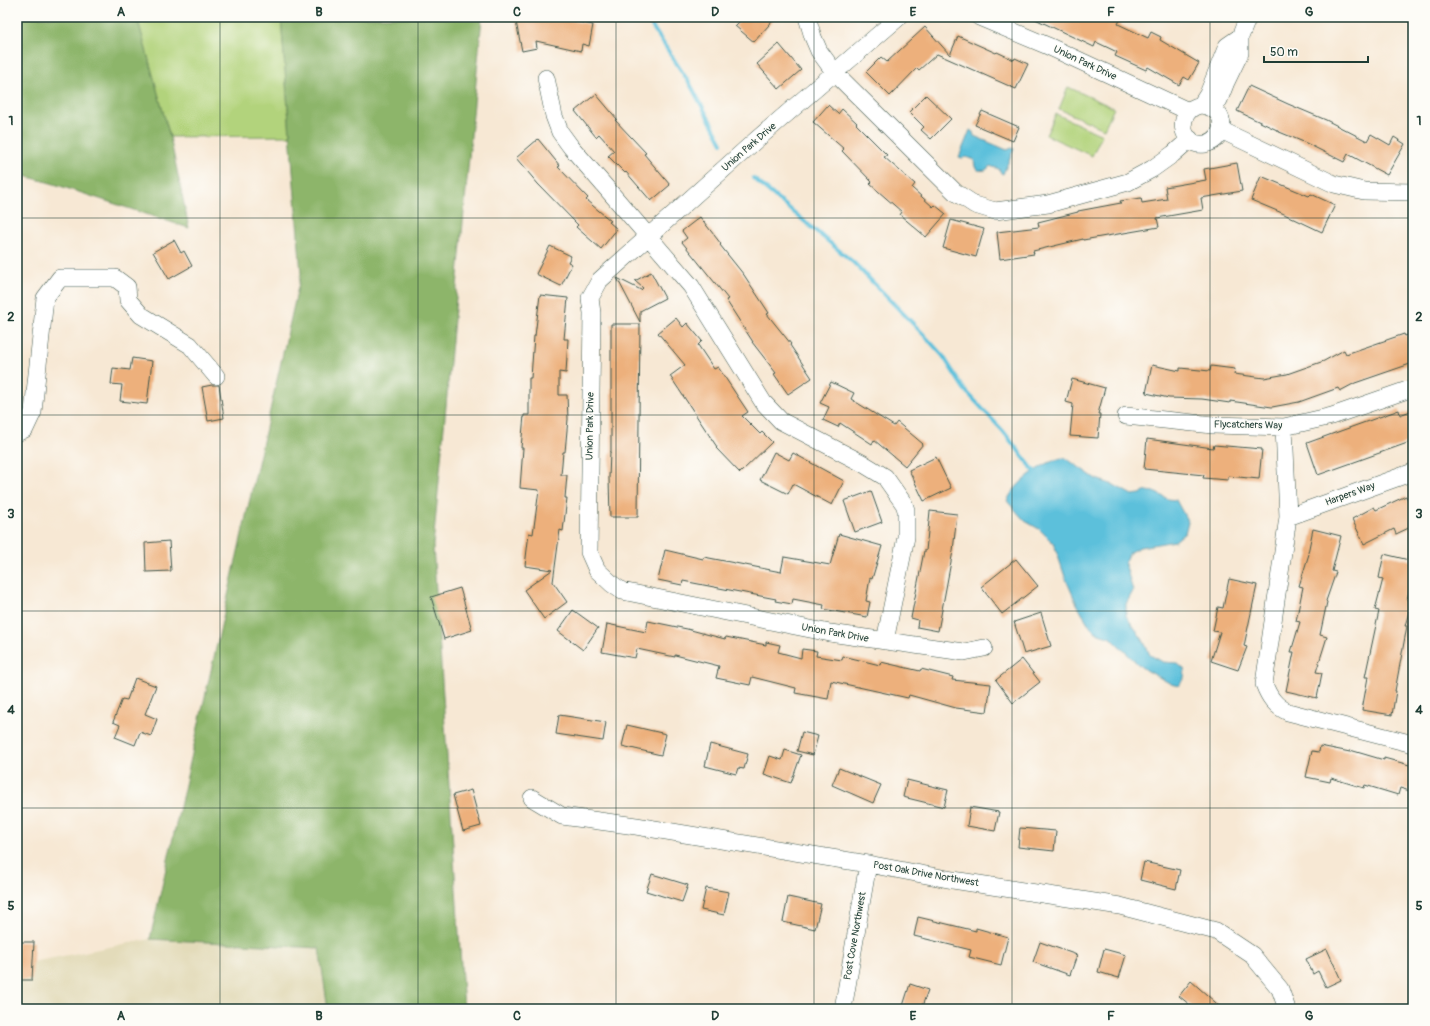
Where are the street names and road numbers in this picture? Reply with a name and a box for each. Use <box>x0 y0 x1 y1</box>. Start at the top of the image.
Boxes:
street label: Union Park Drive <box>1052 43 1118 83</box>
street label: Union Park Drive <box>719 120 779 174</box>
street label: Union Park Drive <box>583 392 597 460</box>
street label: Flycatchers Way <box>1214 418 1283 432</box>
street label: Harpers Way <box>1324 479 1377 509</box>
street label: Union Park Drive <box>800 621 870 645</box>
street label: Post Oak Drive Northwest <box>872 859 981 889</box>
street label: Post Cove Northwest <box>841 890 869 981</box>

